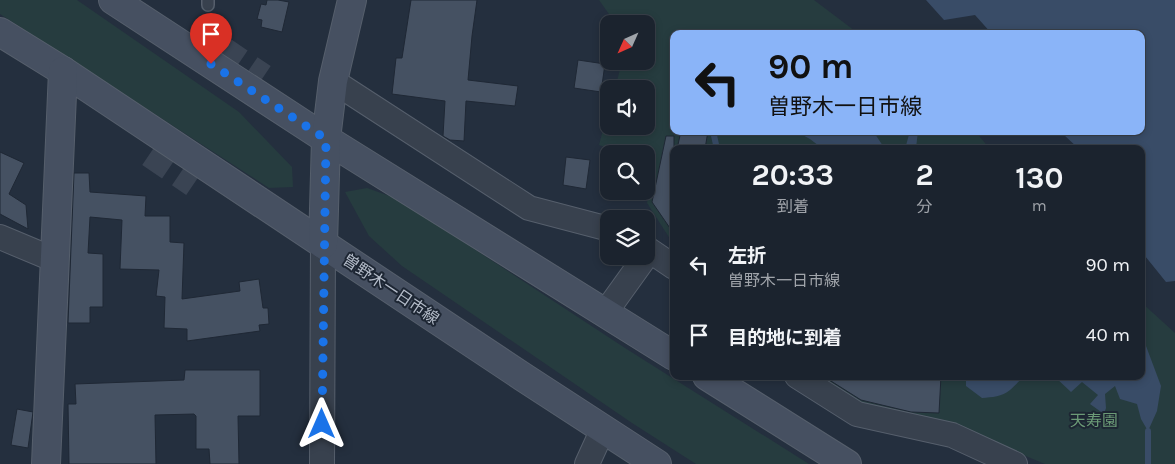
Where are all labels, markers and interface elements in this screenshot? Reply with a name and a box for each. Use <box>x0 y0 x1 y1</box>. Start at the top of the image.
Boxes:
pin <box>190 13 232 64</box>
north arrow <box>600 15 655 70</box>
map controls <box>600 15 655 265</box>
icon: arrive <box>197 20 225 48</box>
text: 90 m <box>768 46 854 87</box>
icon: left <box>685 50 750 115</box>
button: sound <box>600 80 655 135</box>
text: 曽野木一日市線 <box>768 94 922 120</box>
button: search <box>600 145 655 200</box>
text: 20:33 <box>751 157 834 193</box>
text: 2 <box>916 157 934 193</box>
text: 130 <box>1015 160 1063 196</box>
text: m <box>1032 196 1047 215</box>
text: 到着 <box>777 197 809 216</box>
text: 分 <box>917 197 933 216</box>
button: layers <box>600 210 655 265</box>
text: 左折 <box>728 245 766 267</box>
street label: 曽野木一日市線 <box>339 250 443 328</box>
icon: left <box>685 251 713 279</box>
text: 90 m <box>1085 254 1130 276</box>
text: 曽野木一日市線 <box>728 271 840 290</box>
icon: arrive <box>685 321 713 349</box>
text: 40 m <box>1086 324 1130 346</box>
text: 目的地に到着 <box>728 327 842 349</box>
position arrow <box>295 397 347 449</box>
park label: 天寿園 <box>1070 411 1118 430</box>

